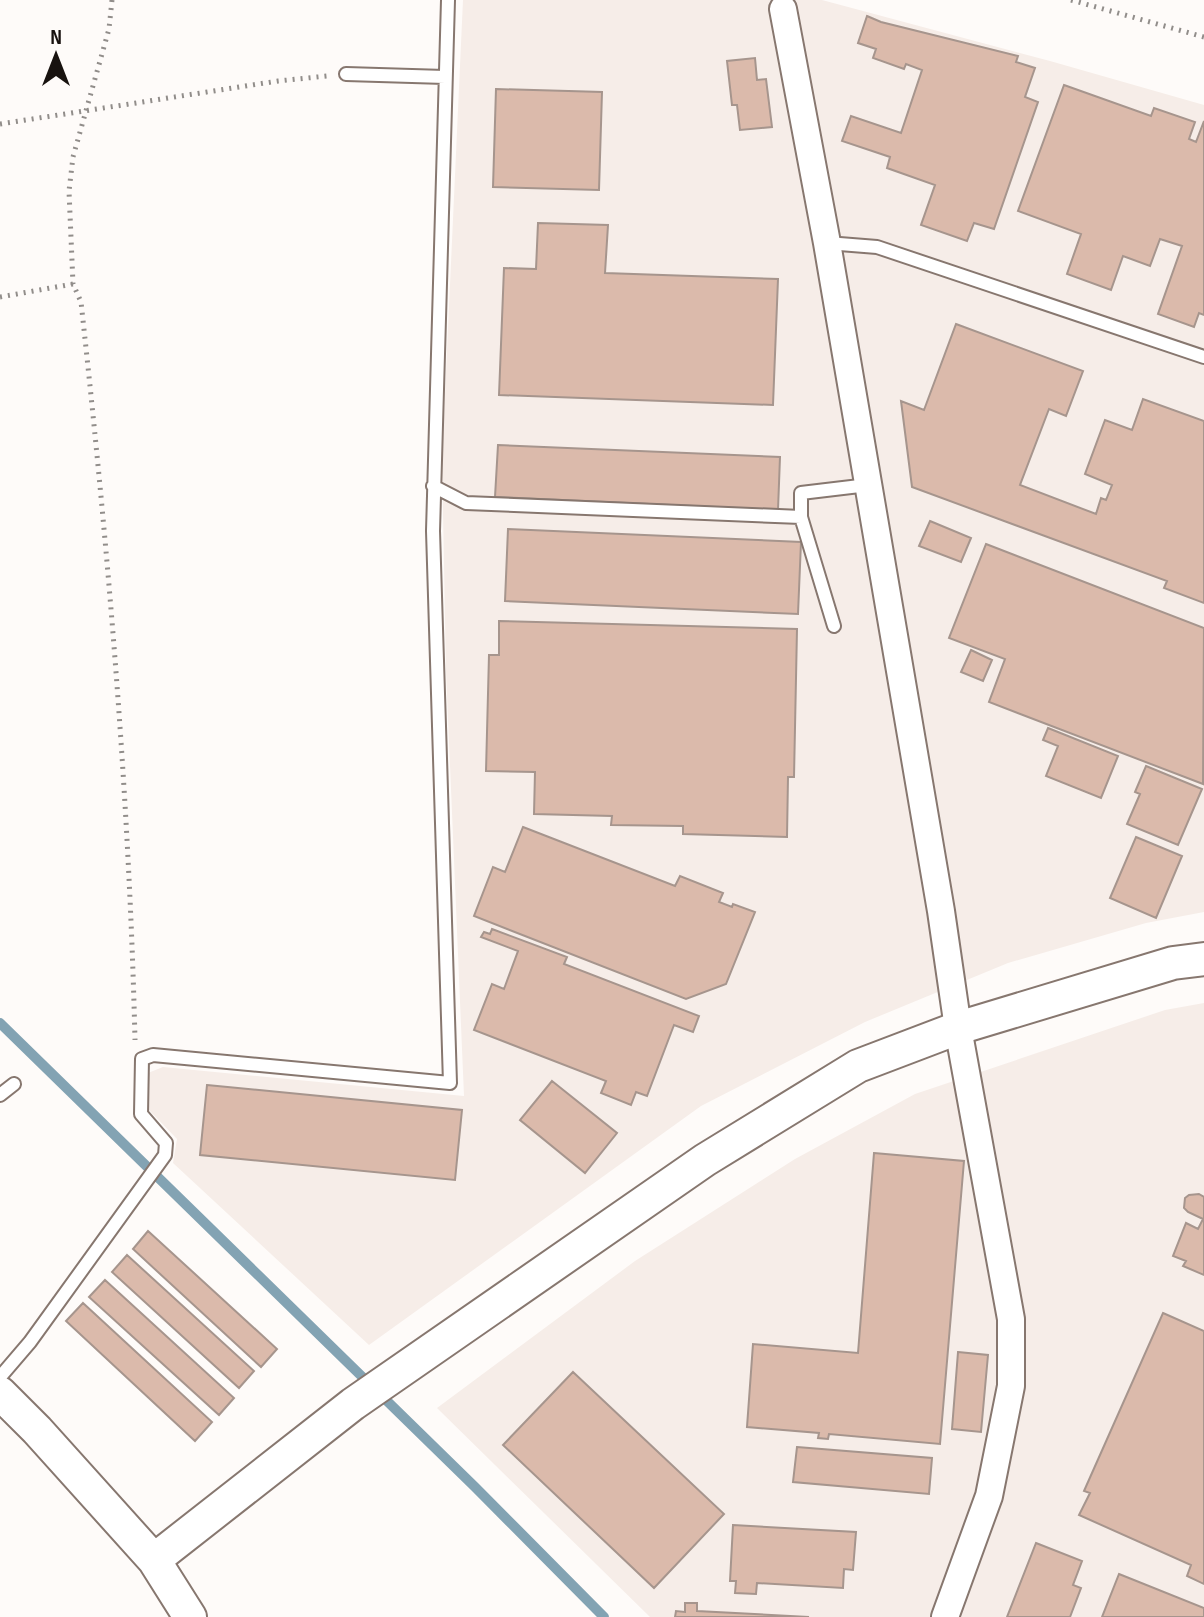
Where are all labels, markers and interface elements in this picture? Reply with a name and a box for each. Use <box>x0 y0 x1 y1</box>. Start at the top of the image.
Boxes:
north arrow <box>16 16 96 96</box>
text: N <box>50 24 62 51</box>

